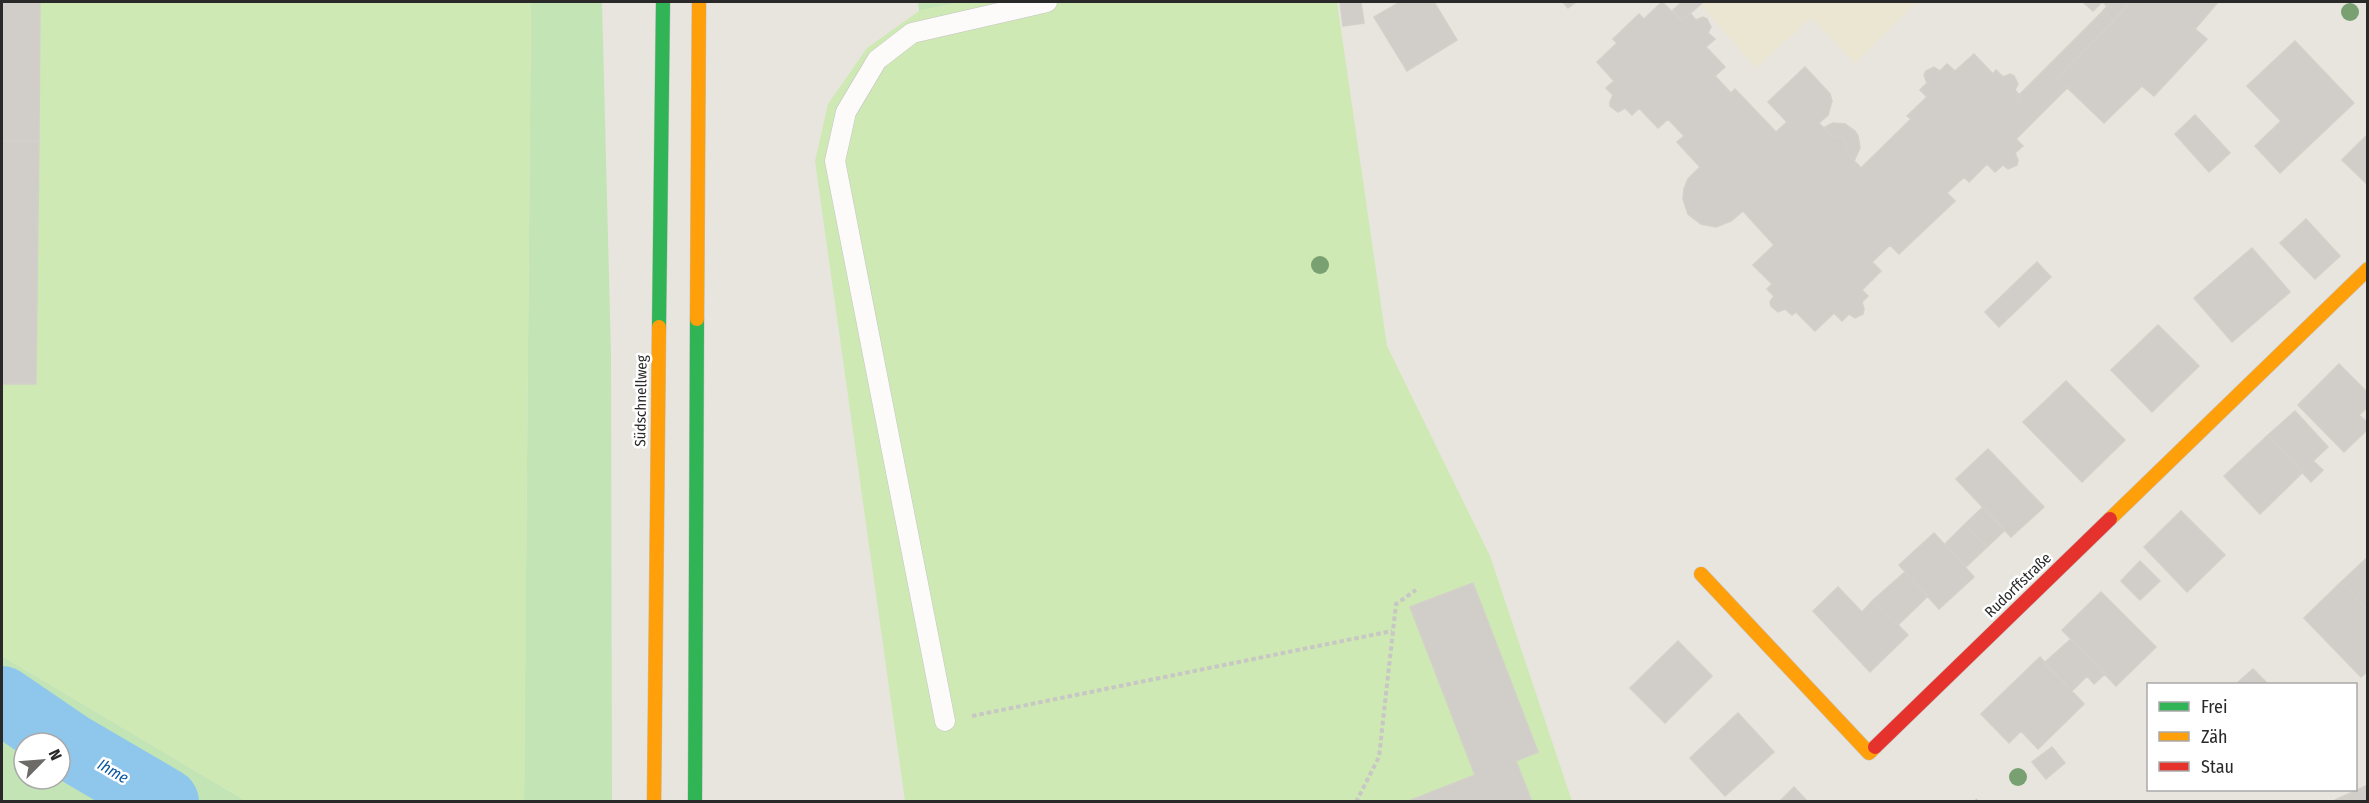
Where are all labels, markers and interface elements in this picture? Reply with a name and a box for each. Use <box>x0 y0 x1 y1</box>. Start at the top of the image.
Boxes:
street label: Südschnellweg <box>631 355 651 447</box>
street label: Rudorffstraße <box>1981 549 2055 621</box>
legend <box>2147 683 2357 791</box>
text: Frei <box>2201 696 2227 718</box>
text: Zäh <box>2201 726 2228 748</box>
north arrow <box>12 731 72 791</box>
text: N <box>45 747 66 763</box>
water label: Ihme <box>94 755 132 788</box>
text: Stau <box>2201 756 2234 778</box>

